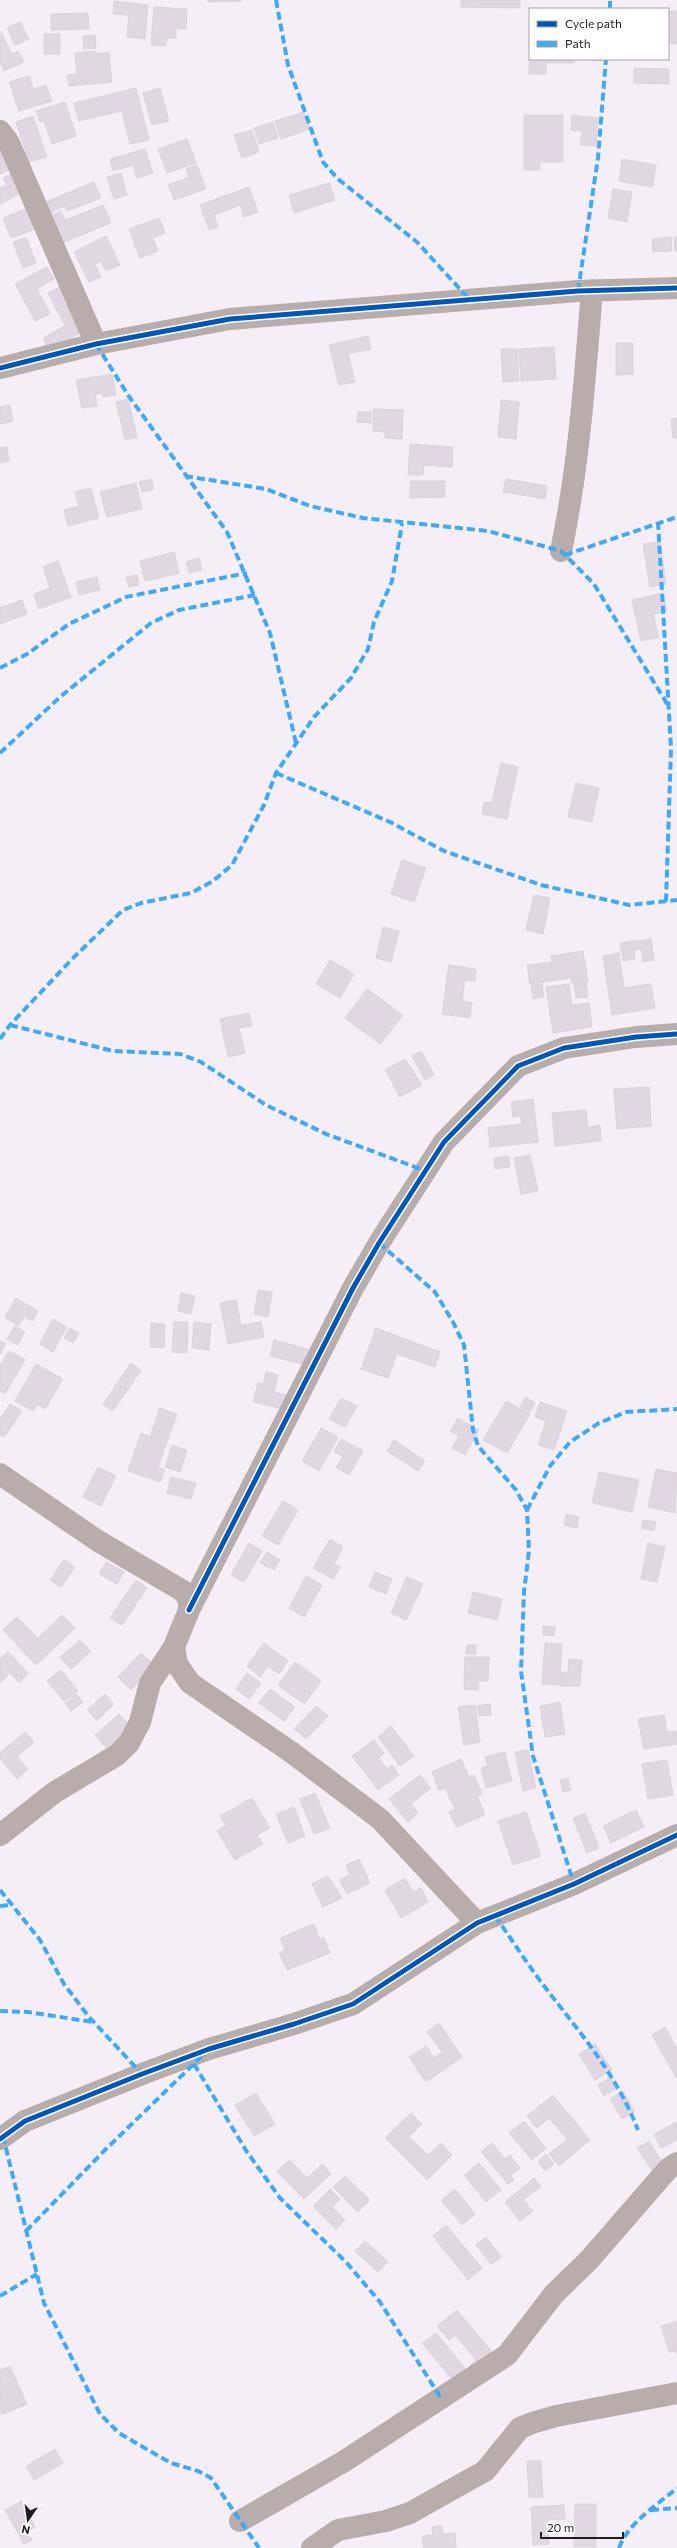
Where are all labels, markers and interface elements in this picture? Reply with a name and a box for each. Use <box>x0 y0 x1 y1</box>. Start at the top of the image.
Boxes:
legend <box>529 8 669 60</box>
text: Cycle path <box>565 16 622 30</box>
text: Path <box>565 36 591 50</box>
north arrow <box>8 2500 48 2540</box>
scale bar <box>541 2514 623 2540</box>
text: 20 m <box>547 2520 574 2534</box>
text: N <box>20 2523 31 2537</box>

